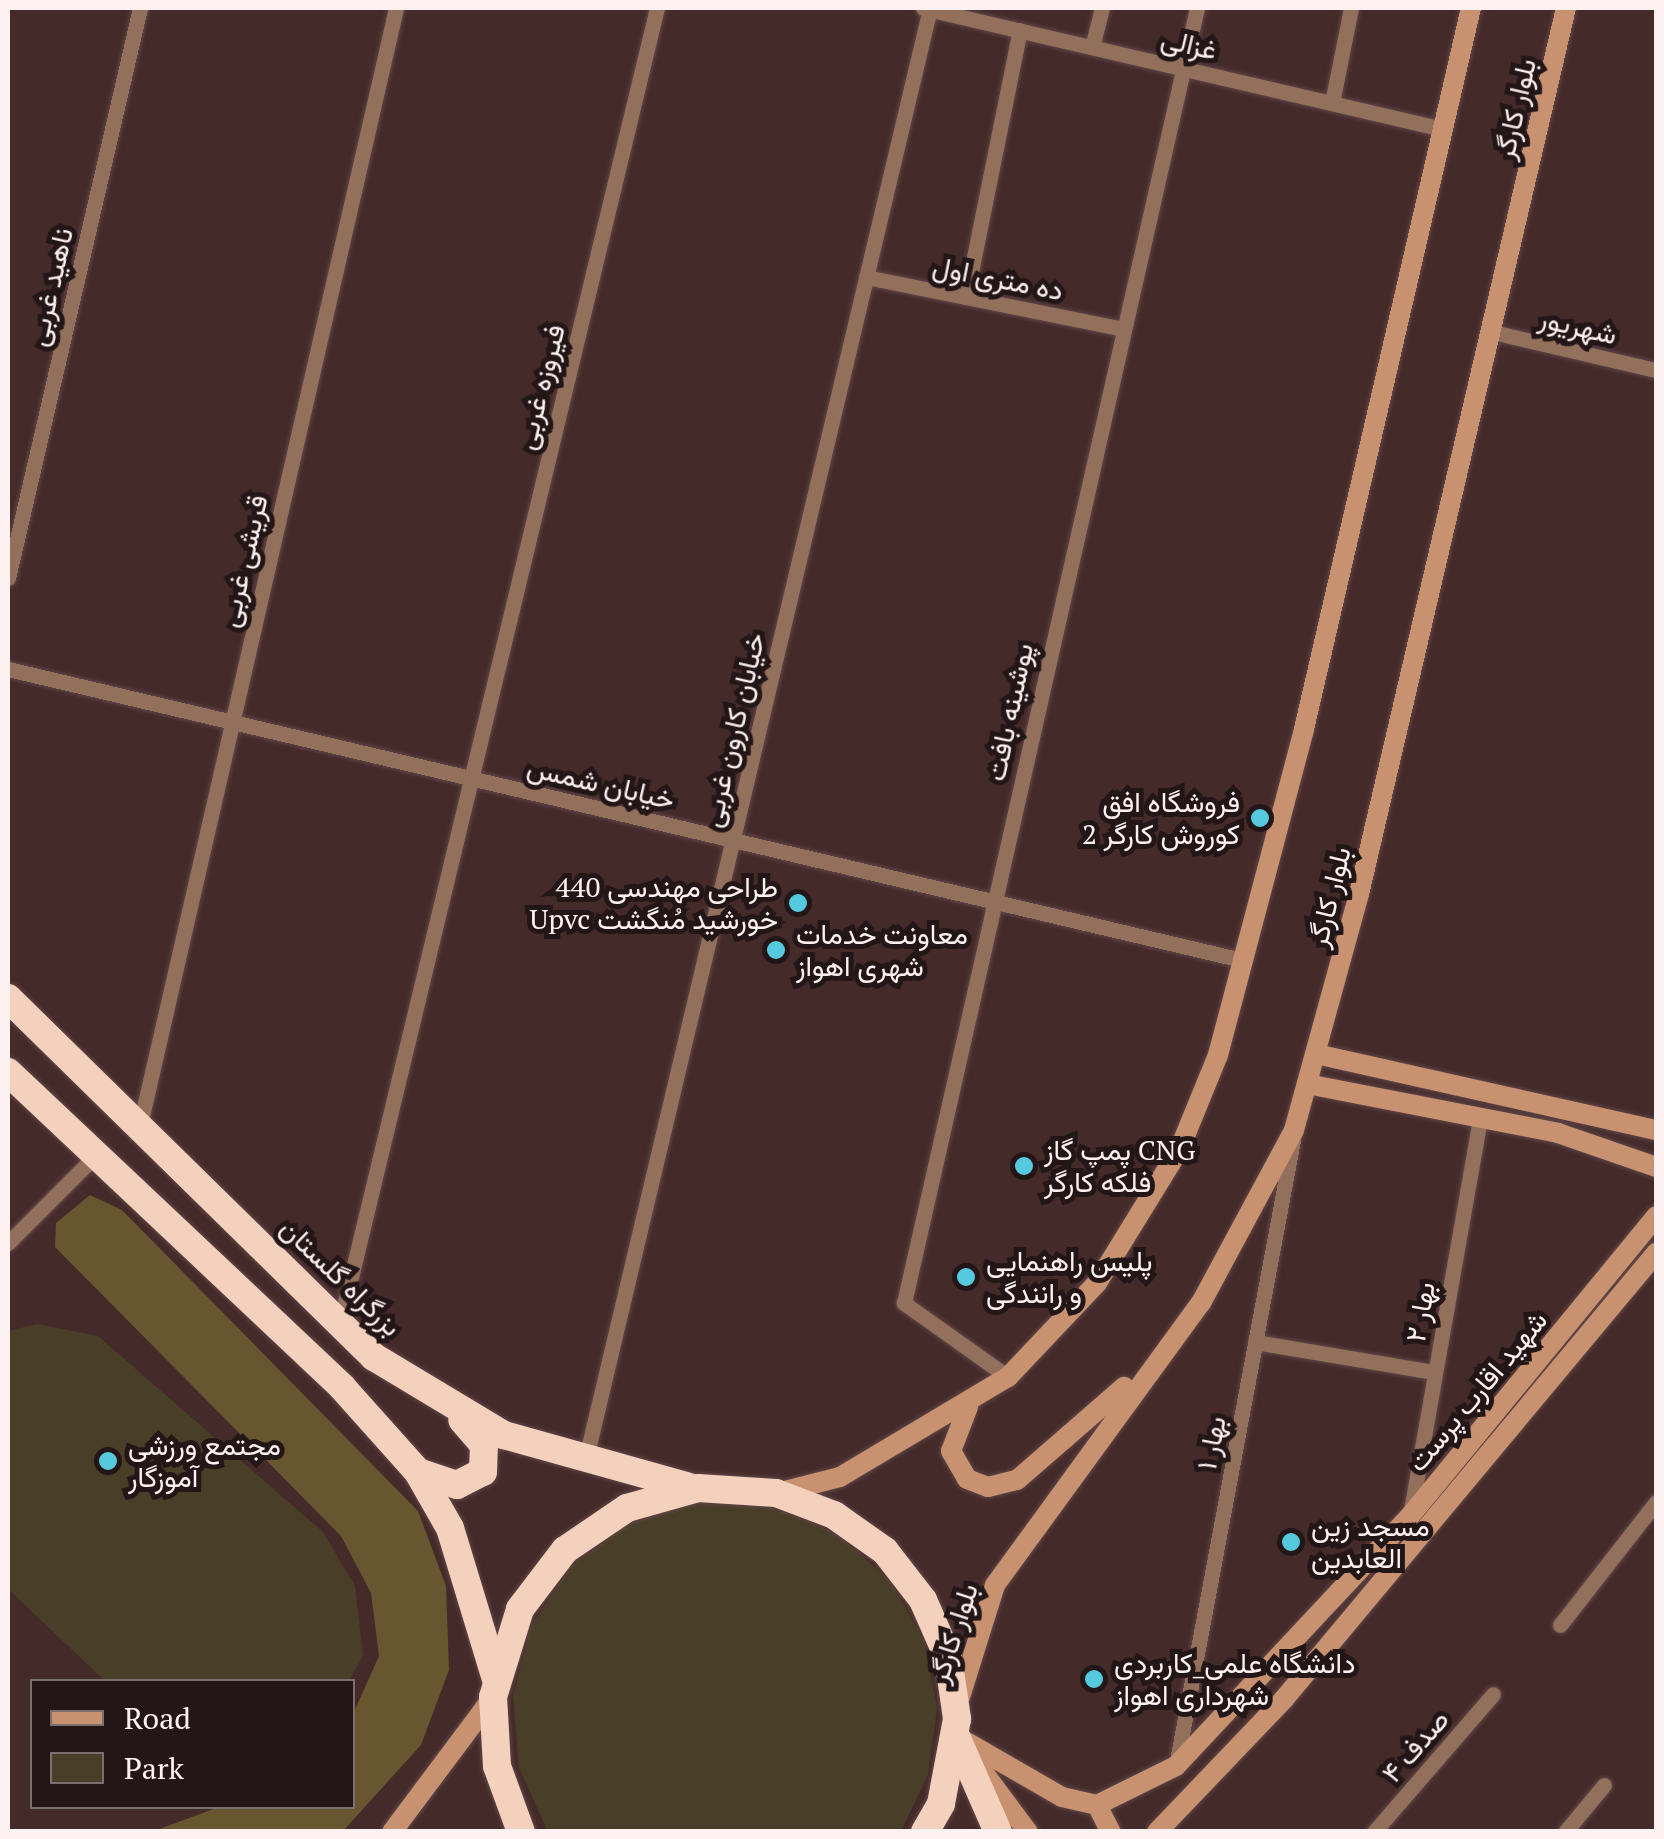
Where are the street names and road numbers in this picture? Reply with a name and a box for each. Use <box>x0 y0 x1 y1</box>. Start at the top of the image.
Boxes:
street label: غزالی <box>1158 21 1220 67</box>
street label: بلوار کارگر <box>1487 55 1543 163</box>
street label: ناهید غربی <box>20 225 80 349</box>
street label: ده متری اول <box>930 249 1066 307</box>
street label: شهریور <box>1536 301 1620 351</box>
street label: فیروزه غربی <box>508 321 572 453</box>
street label: قریشی غربی <box>211 492 275 630</box>
street label: خیابان کارون غربی <box>694 630 772 830</box>
street label: پوشینه بافت <box>978 640 1040 784</box>
street label: خیابان شمس <box>524 750 678 816</box>
street label: بلوار کارگر <box>1300 843 1358 951</box>
street label: بزرگراه گلستان <box>273 1211 409 1343</box>
street label: بهار ۲ <box>1398 1279 1442 1345</box>
street label: شهید اقارب پرست <box>1400 1304 1554 1478</box>
street label: بهار ۱ <box>1189 1413 1233 1473</box>
street label: بلوار کارگر <box>921 1579 985 1687</box>
street label: صدف ۴ <box>1374 1703 1456 1789</box>

